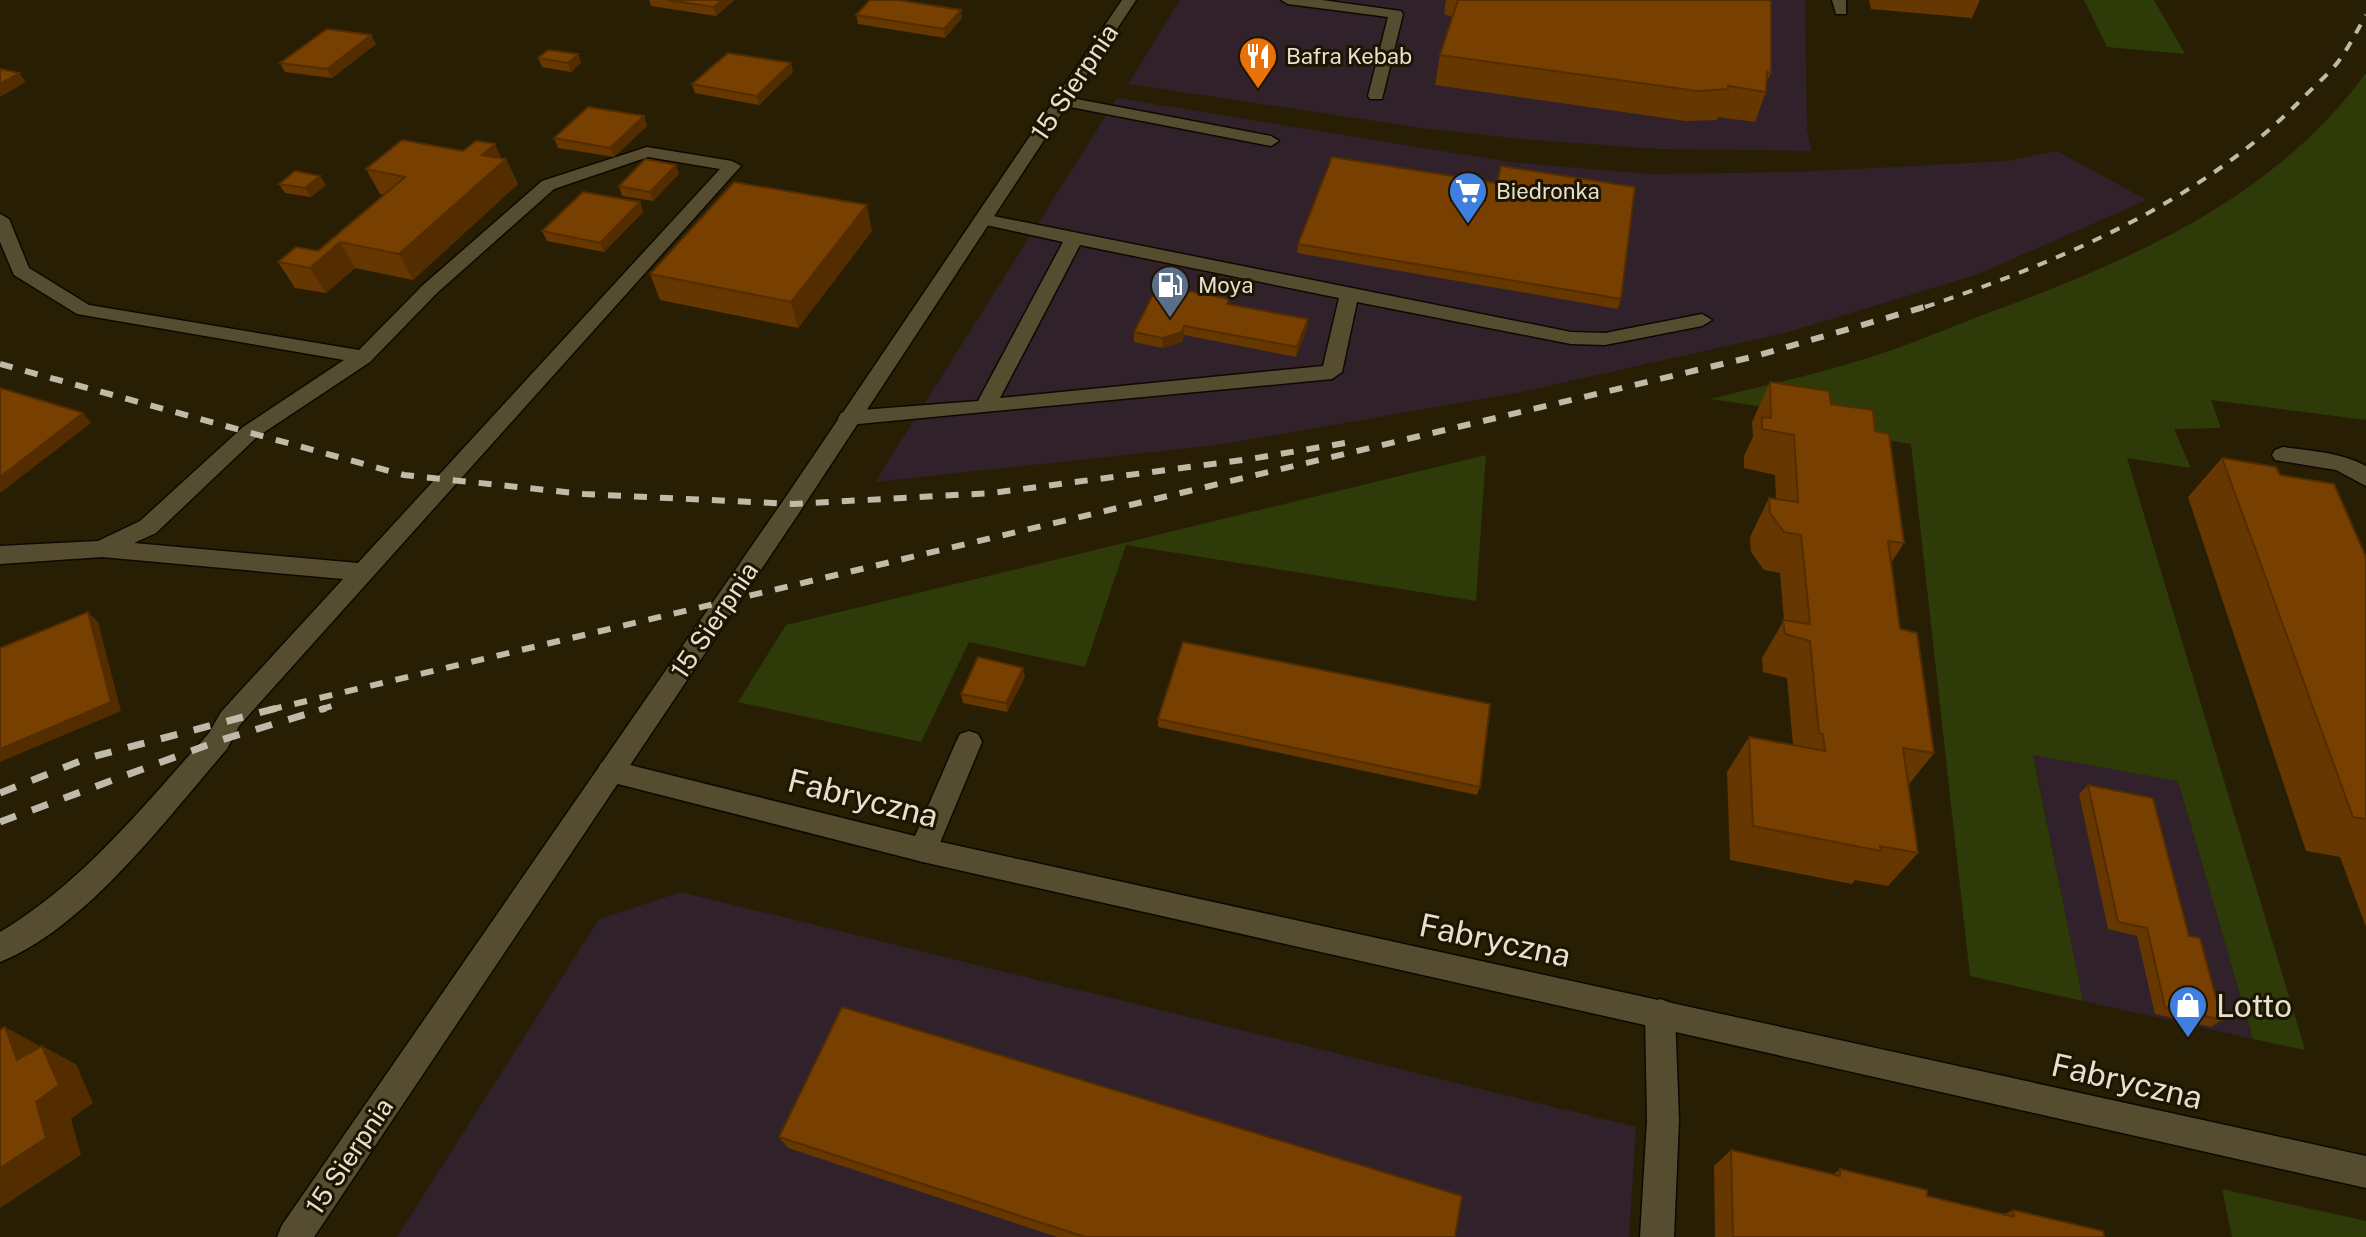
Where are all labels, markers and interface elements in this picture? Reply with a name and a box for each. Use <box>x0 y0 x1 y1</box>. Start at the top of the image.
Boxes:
street label: 15 Sierpnia <box>1024 18 1124 146</box>
restaurant icon: Bafra Kebab <box>1237 35 1279 90</box>
place label: Bafra Kebab <box>1286 43 1412 69</box>
supermarket icon: Biedronka <box>1447 170 1489 225</box>
place label: Biedronka <box>1496 178 1600 204</box>
fuel station icon: Moya <box>1149 264 1191 319</box>
place label: Moya <box>1198 272 1253 298</box>
street label: 15 Sierpnia <box>664 556 764 684</box>
street label: Fabryczna <box>784 761 942 835</box>
street label: Fabryczna <box>1416 906 1574 974</box>
shop icon: Lotto <box>2167 984 2209 1039</box>
place label: Lotto <box>2216 987 2292 1024</box>
street label: Fabryczna <box>2048 1046 2206 1116</box>
street label: 15 Sierpnia <box>299 1092 399 1220</box>

